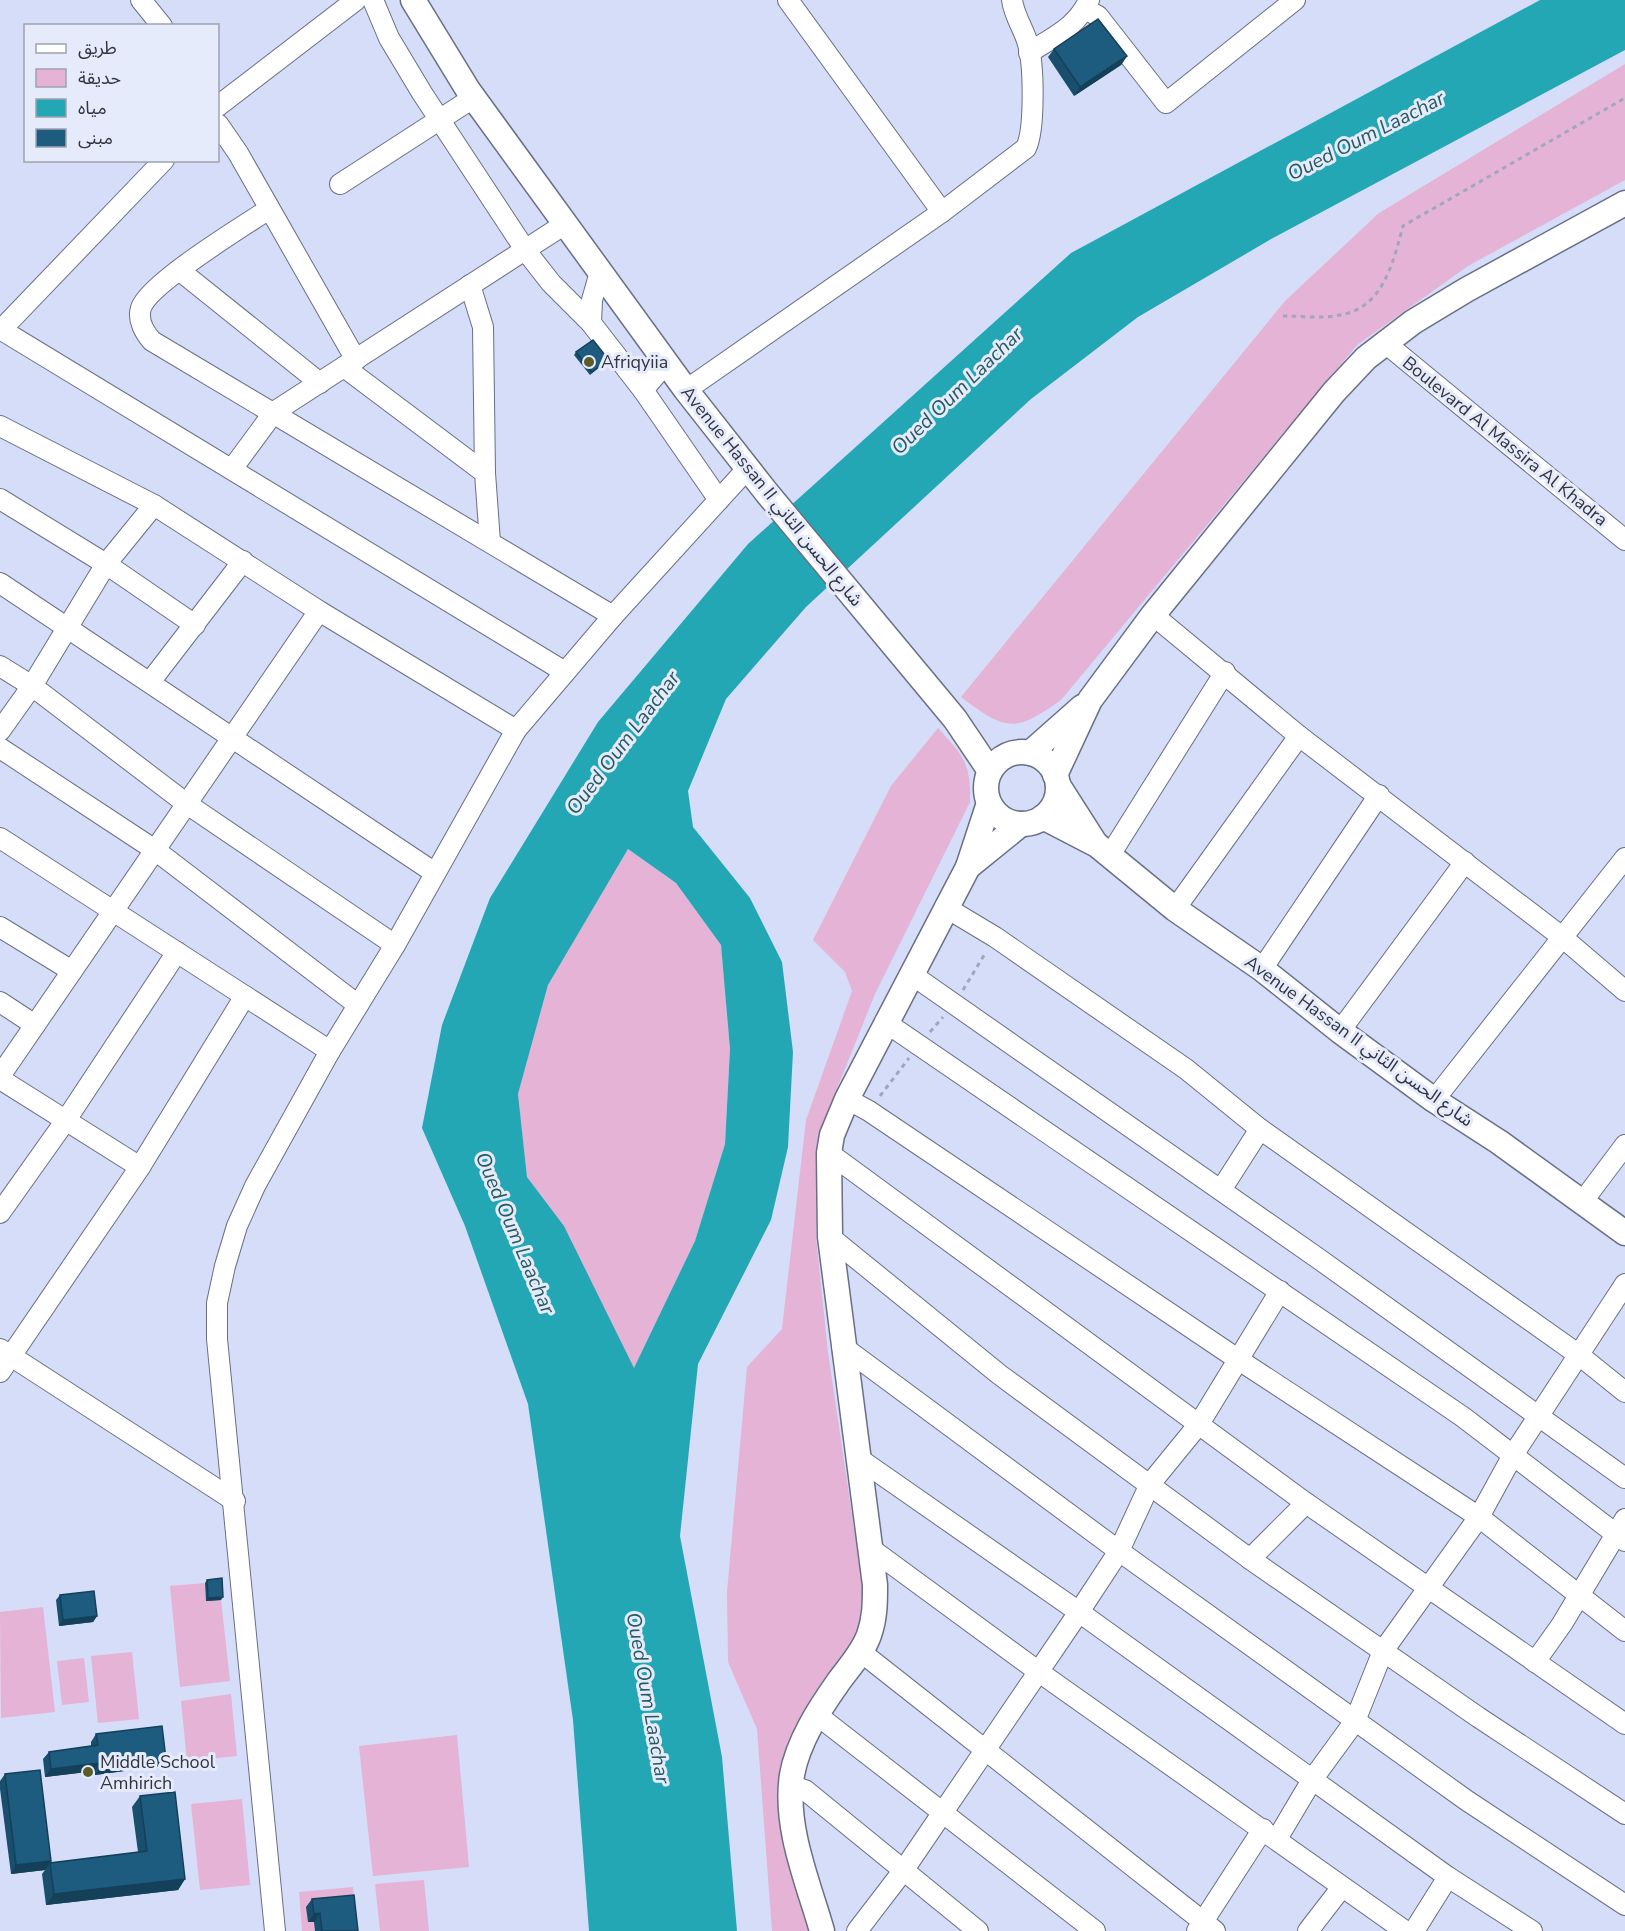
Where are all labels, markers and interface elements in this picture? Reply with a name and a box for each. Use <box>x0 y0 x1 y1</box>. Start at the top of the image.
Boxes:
legend <box>24 24 219 162</box>
text: طريق <box>78 36 117 60</box>
text: حديقة <box>78 66 121 90</box>
water label: Oued Oum Laachar <box>1283 84 1450 187</box>
text: مياه <box>78 96 107 120</box>
text: مبنى <box>78 126 113 150</box>
water label: Oued Oum Laachar <box>885 321 1029 461</box>
place label: Afriqyiia <box>601 350 668 374</box>
street label: Boulevard Al Massira Al Khadra <box>1397 351 1613 531</box>
marker: Afriqyiia <box>582 355 596 369</box>
street label: Avenue Hassan II شارع الحسن الثاني <box>674 381 868 612</box>
water label: Oued Oum Laachar <box>560 665 686 820</box>
street label: Avenue Hassan II شارع الحسن الثاني <box>1239 950 1478 1134</box>
water label: Oued Oum Laachar <box>469 1148 562 1319</box>
water label: Oued Oum Laachar <box>620 1610 676 1786</box>
place label: Middle School Amhirich <box>100 1750 216 1795</box>
marker: Middle School Amhirich <box>81 1765 95 1779</box>

